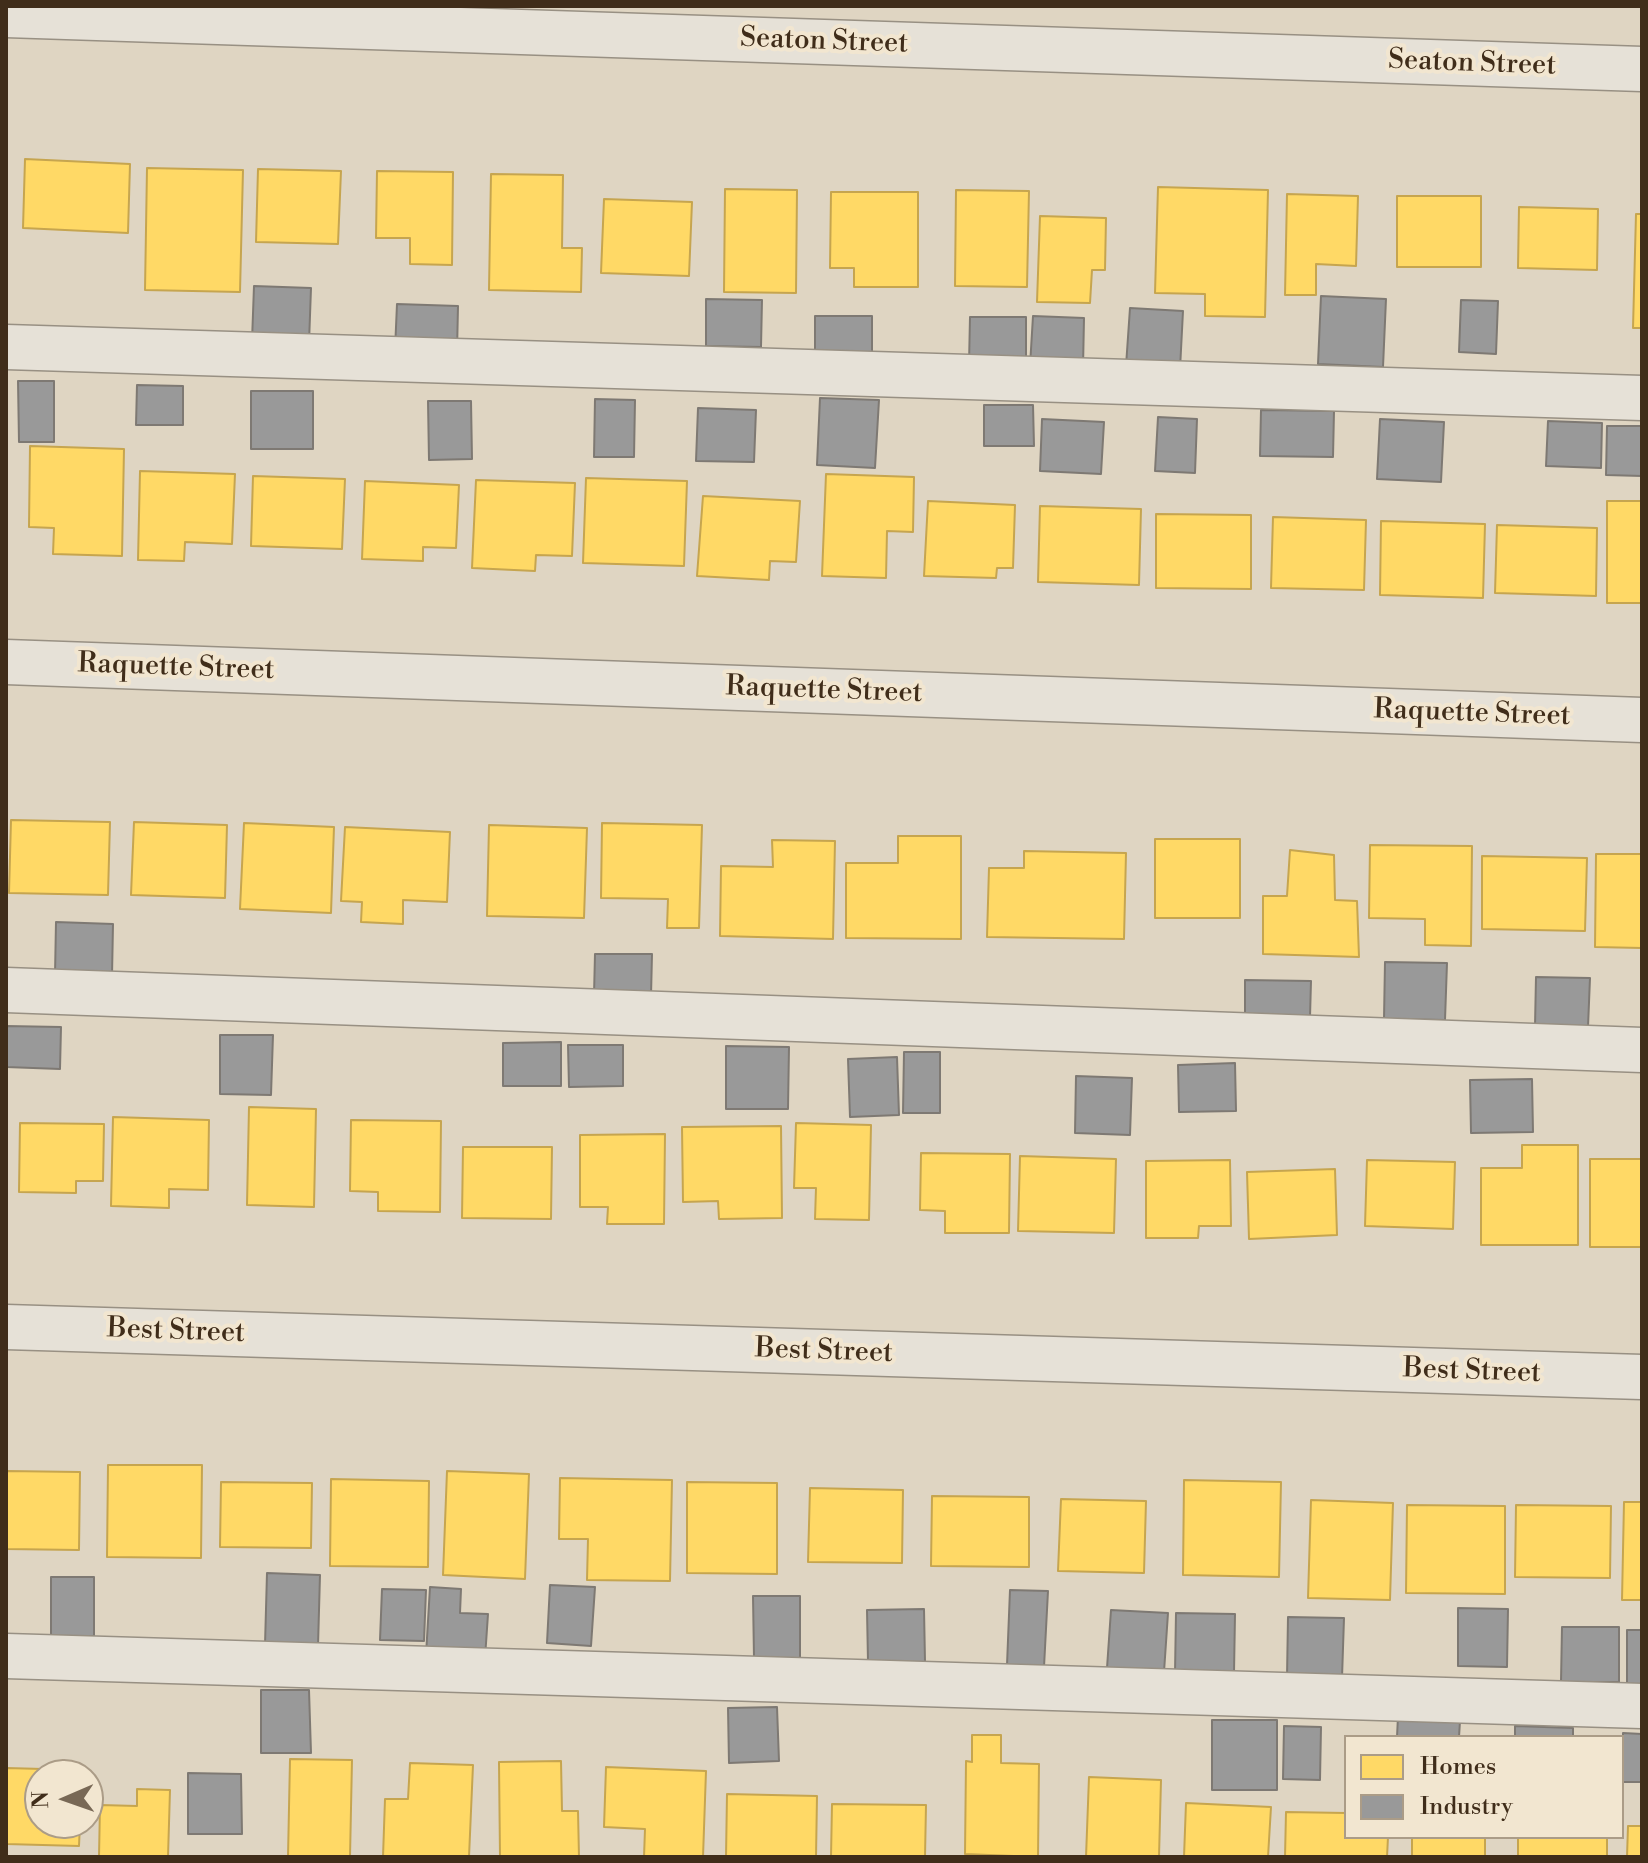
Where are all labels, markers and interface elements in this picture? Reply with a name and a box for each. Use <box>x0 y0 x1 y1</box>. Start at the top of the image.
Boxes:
street label: Seaton Street <box>739 22 909 62</box>
street label: Seaton Street <box>1387 44 1557 84</box>
street label: Raquette Street <box>77 648 275 688</box>
street label: Raquette Street <box>725 671 923 711</box>
street label: Raquette Street <box>1373 694 1571 734</box>
street label: Best Street <box>106 1313 246 1351</box>
street label: Best Street <box>754 1333 894 1371</box>
street label: Best Street <box>1402 1353 1542 1391</box>
legend <box>1344 1735 1624 1839</box>
text: Homes <box>1420 1752 1496 1782</box>
north arrow <box>24 1759 104 1839</box>
text: N <box>28 1791 55 1809</box>
text: Industry <box>1420 1792 1513 1822</box>

